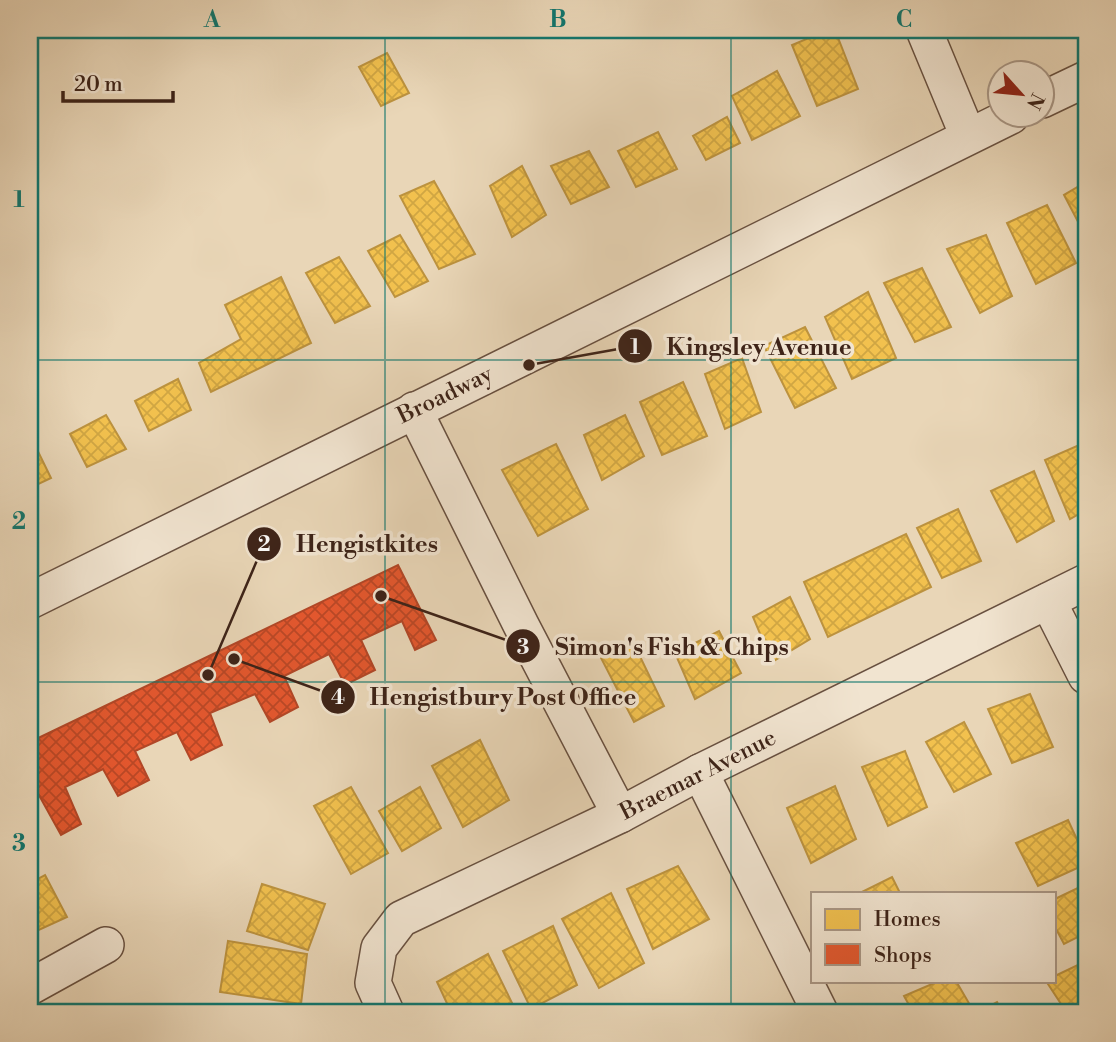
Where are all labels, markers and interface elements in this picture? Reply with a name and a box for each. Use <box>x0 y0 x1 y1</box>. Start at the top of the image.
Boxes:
text: A <box>203 6 221 34</box>
text: B <box>549 6 567 34</box>
text: C <box>896 6 912 34</box>
scale bar <box>63 60 173 104</box>
north arrow <box>986 60 1056 130</box>
text: 20 m <box>74 72 123 98</box>
text: N <box>1021 89 1049 113</box>
text: 1 <box>13 186 25 214</box>
callout: Kingsley Avenue <box>618 324 866 369</box>
text: Kingsley Avenue <box>666 333 852 363</box>
text: 1 <box>630 335 640 361</box>
street label: Broadway <box>392 360 498 430</box>
text: 2 <box>12 508 26 536</box>
callout: Hengistkites <box>247 521 452 566</box>
text: Hengistkites <box>296 530 438 560</box>
text: 2 <box>257 532 271 558</box>
callout: Simon's Fish & Chips <box>506 624 803 669</box>
text: Simon's Fish & Chips <box>555 633 789 663</box>
text: 3 <box>517 635 529 661</box>
callout: Hengistbury Post Office <box>321 674 651 719</box>
text: Hengistbury Post Office <box>370 683 636 713</box>
text: 4 <box>331 685 345 711</box>
street label: Braemar Avenue <box>614 724 781 827</box>
text: 3 <box>12 830 26 858</box>
legend <box>811 892 1056 982</box>
text: Homes <box>874 907 941 933</box>
text: Shops <box>874 943 932 969</box>

